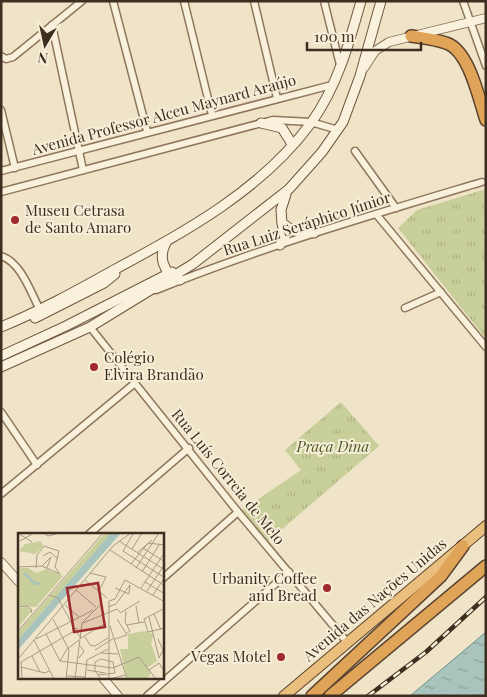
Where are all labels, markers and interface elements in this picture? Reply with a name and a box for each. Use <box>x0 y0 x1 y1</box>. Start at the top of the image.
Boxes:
north arrow <box>20 20 70 70</box>
scale bar <box>307 20 421 52</box>
text: 100 m <box>314 26 355 46</box>
text: N <box>36 48 49 69</box>
street label: Avenida Professor Alceu Maynard Araújo <box>29 69 298 159</box>
street label: Rua Luiz Seráphico Júnior <box>220 186 393 260</box>
place label: Museu Cetrasa de Santo Amaro <box>25 200 131 237</box>
marker: Museu Cetrasa de Santo Amaro <box>9 214 21 226</box>
place label: Colégio Elvira Brandão <box>104 347 204 384</box>
marker: Colégio Elvira Brandão <box>88 361 100 373</box>
street label: Rua Luís Correia de Melo <box>168 404 290 548</box>
park label: Praça Dina <box>296 436 370 456</box>
inset map <box>18 533 164 680</box>
street label: Avenida das Nações Unidas <box>298 533 450 666</box>
place label: Urbanity Coffee and Bread <box>212 568 317 605</box>
marker: Urbanity Coffee and Bread <box>321 582 333 594</box>
place label: Vegas Motel <box>190 646 271 666</box>
marker: Vegas Motel <box>275 651 287 663</box>

